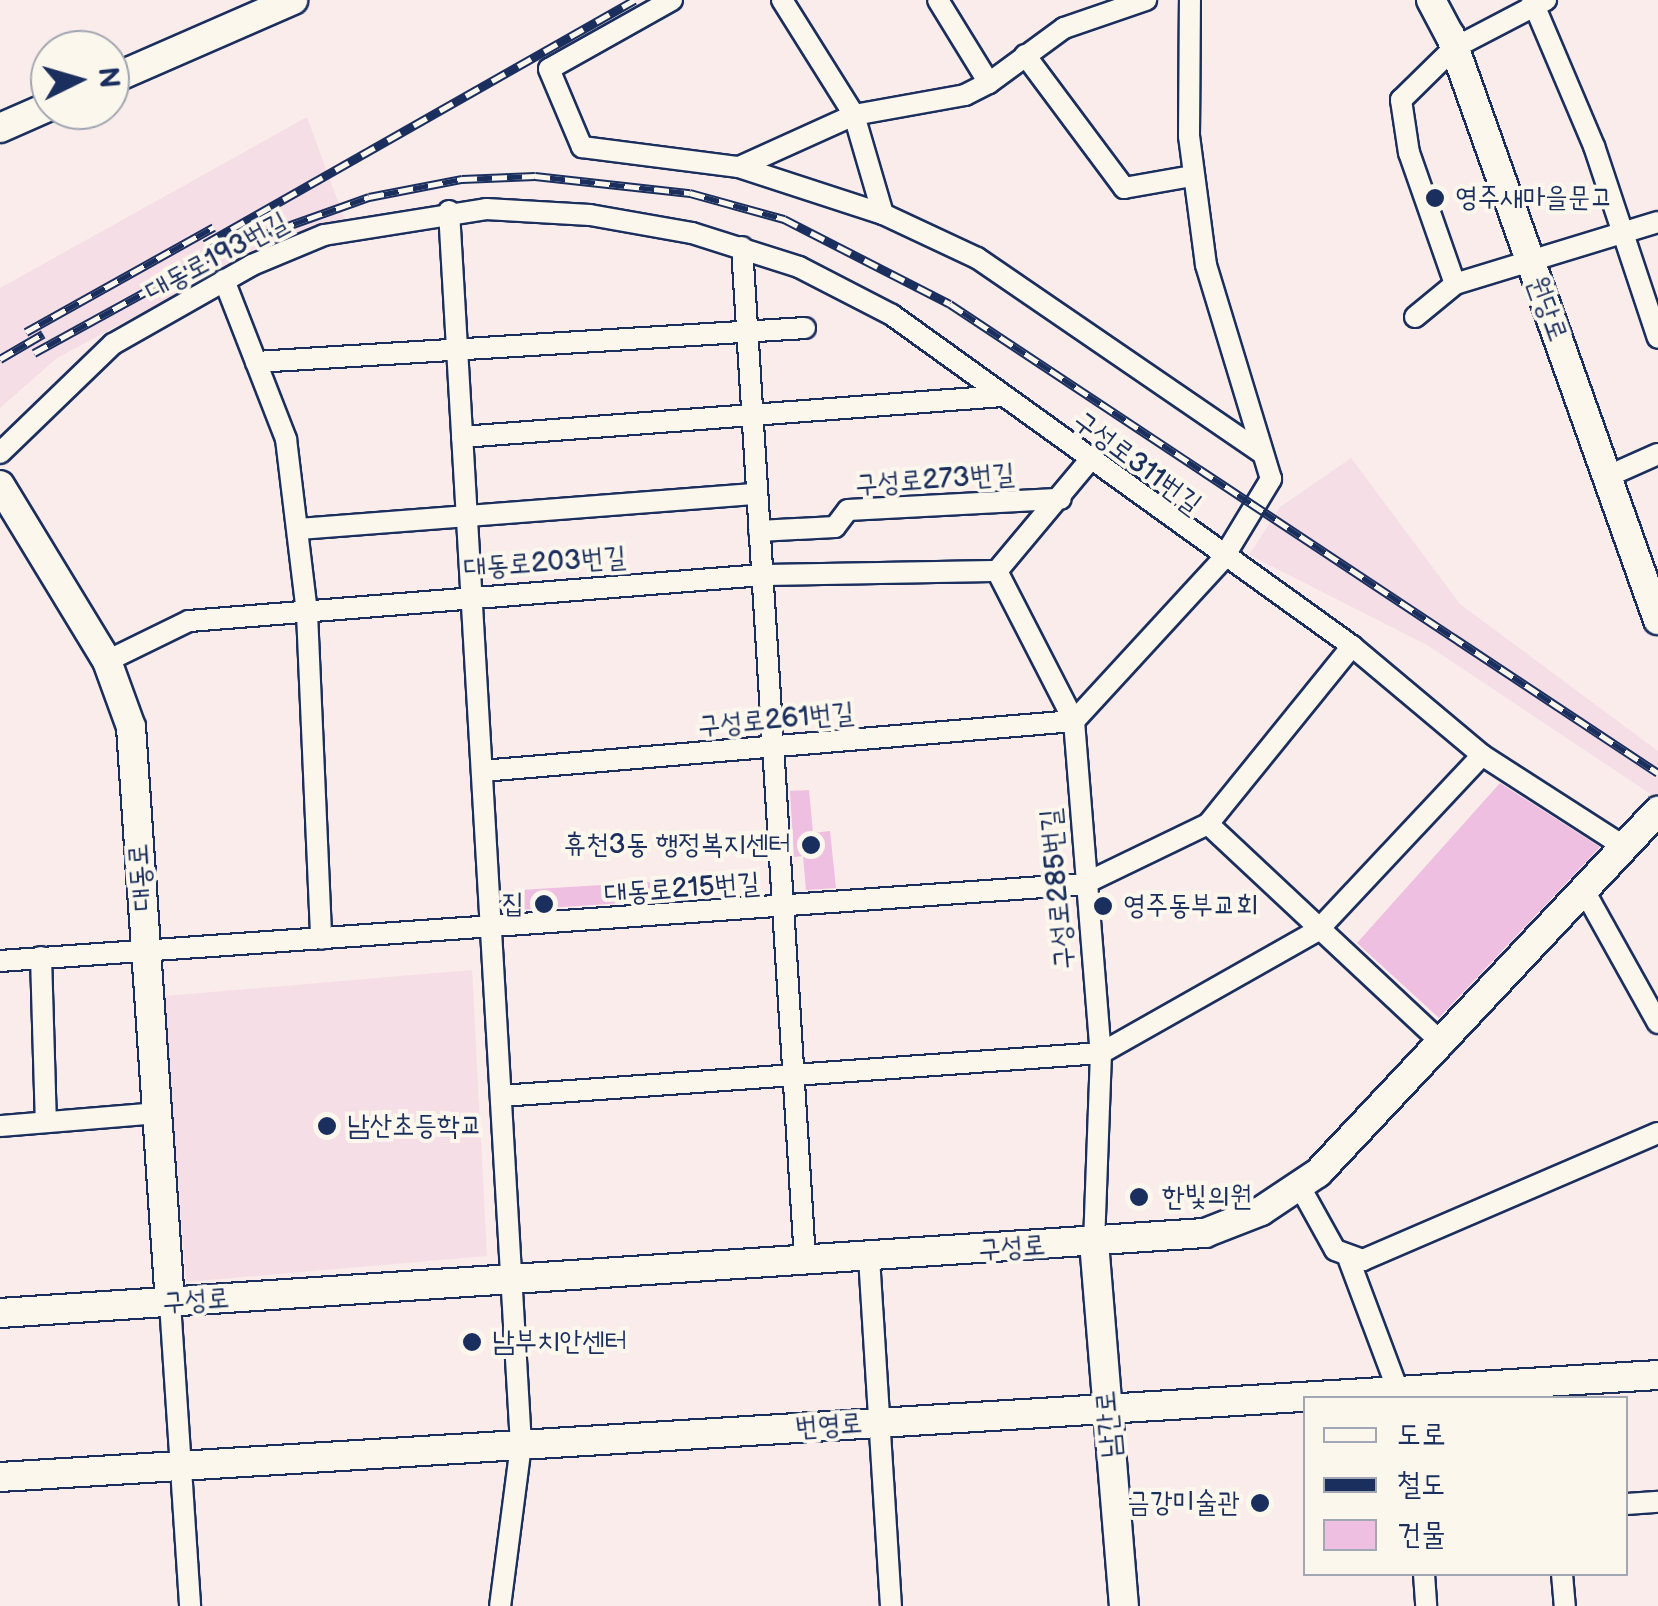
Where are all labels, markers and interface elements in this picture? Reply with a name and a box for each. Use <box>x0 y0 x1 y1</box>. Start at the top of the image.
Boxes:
north arrow <box>30 30 130 130</box>
text: N <box>91 66 126 89</box>
place label: 영주새마을문고 <box>1455 181 1613 215</box>
marker: 영주새마을문고 <box>1424 187 1446 209</box>
street label: 대동로193번길 <box>140 205 294 309</box>
street label: 원당로 <box>1520 271 1574 347</box>
street label: 구성로311번길 <box>1066 404 1208 522</box>
street label: 구성로273번길 <box>854 458 1016 502</box>
street label: 대동로203번길 <box>463 541 627 585</box>
street label: 구성로261번길 <box>696 696 856 744</box>
street label: 구성로285번길 <box>1034 807 1082 971</box>
place label: 휴천3동 행정복지센터 <box>563 828 791 862</box>
marker: 휴천3동 행정복지센터 <box>800 834 822 856</box>
street label: 대동로 <box>122 842 160 912</box>
street label: 대동로215번길 <box>603 867 761 911</box>
place label: 집 <box>501 887 524 921</box>
place label: 영주동부교회 <box>1123 889 1258 923</box>
marker: 집 <box>533 893 555 915</box>
marker: 영주동부교회 <box>1092 895 1114 917</box>
place label: 남산초등학교 <box>347 1109 482 1143</box>
marker: 남산초등학교 <box>316 1115 338 1137</box>
place label: 한빛의원 <box>1162 1180 1252 1214</box>
marker: 한빛의원 <box>1126 1184 1152 1210</box>
street label: 구성로 <box>977 1229 1047 1267</box>
street label: 구성로 <box>161 1282 231 1320</box>
place label: 남부치안센터 <box>492 1325 627 1359</box>
marker: 남부치안센터 <box>461 1331 483 1353</box>
street label: 남간로 <box>1089 1389 1129 1459</box>
legend <box>1303 1396 1628 1576</box>
street label: 번영로 <box>794 1407 864 1445</box>
text: 도로 <box>1397 1417 1445 1453</box>
text: 철도 <box>1397 1467 1445 1503</box>
place label: 금강미술관 <box>1127 1486 1240 1520</box>
marker: 금강미술관 <box>1249 1492 1271 1514</box>
text: 건물 <box>1397 1517 1445 1553</box>

